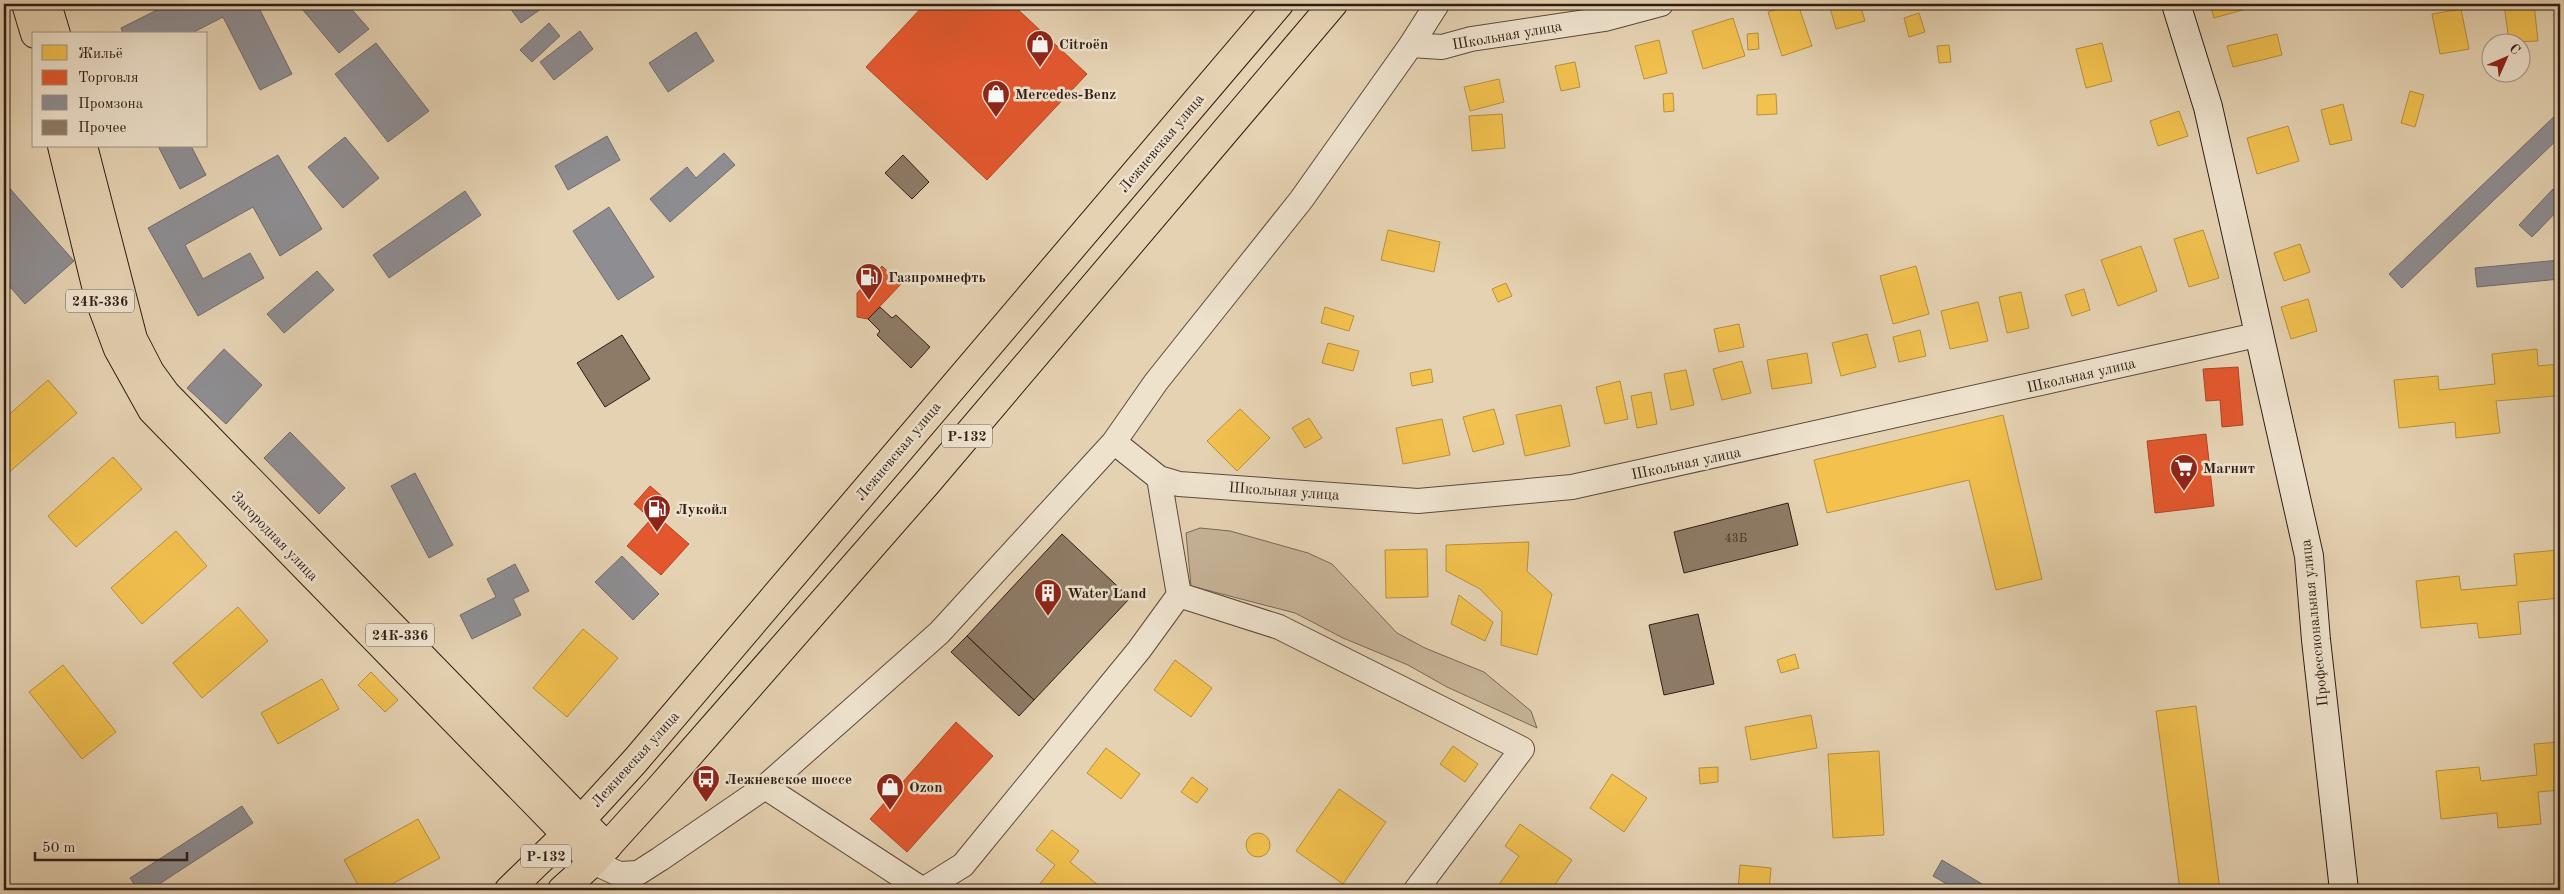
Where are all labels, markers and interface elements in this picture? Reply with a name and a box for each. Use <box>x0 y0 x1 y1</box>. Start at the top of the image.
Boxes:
street label: Школьная улица <box>1451 19 1564 54</box>
shop icon: Citroën <box>1025 29 1055 68</box>
legend <box>32 32 208 148</box>
north arrow <box>2482 32 2532 82</box>
place label: Citroën <box>1059 38 1108 53</box>
text: С <box>2506 41 2523 58</box>
text: Жильё <box>78 47 123 62</box>
text: Торговля <box>78 71 139 86</box>
shop icon: Mercedes-Benz <box>981 79 1011 118</box>
place label: Mercedes-Benz <box>1015 88 1116 103</box>
street label: Лежневская улица <box>1117 91 1208 196</box>
text: Промзона <box>78 97 144 112</box>
text: Прочее <box>78 121 126 136</box>
fuel station icon: Газпромнефть <box>854 262 884 301</box>
place label: Газпромнефть <box>888 271 986 286</box>
road number: 24К-336 <box>66 290 134 312</box>
street label: Школьная улица <box>2025 357 2138 396</box>
street label: Лежневская улица <box>854 399 945 504</box>
road number: Р-132 <box>942 424 992 448</box>
street label: Школьная улица <box>1630 445 1743 483</box>
supermarket icon: Магнит <box>2169 453 2199 492</box>
place label: Магнит <box>2203 462 2255 477</box>
street label: Школьная улица <box>1228 481 1341 504</box>
street label: Загородная улица <box>227 489 321 585</box>
fuel station icon: Лукойл <box>642 494 672 533</box>
place label: Лукойл <box>676 503 728 518</box>
house number: 43Б <box>1725 533 1747 545</box>
street label: Профессиональная улица <box>2299 538 2332 707</box>
building icon: Water Land <box>1033 578 1063 617</box>
place label: Water Land <box>1067 587 1147 602</box>
road number: 24К-336 <box>366 624 434 646</box>
street label: Лежневская улица <box>589 709 683 811</box>
bus stop icon: Лежневское шоссе <box>691 764 721 803</box>
shop icon: Ozon <box>875 772 905 811</box>
place label: Лежневское шоссе <box>725 773 852 788</box>
place label: Ozon <box>909 781 942 796</box>
scale bar <box>35 829 188 861</box>
text: 50 m <box>42 841 76 856</box>
road number: Р-132 <box>521 844 571 868</box>

